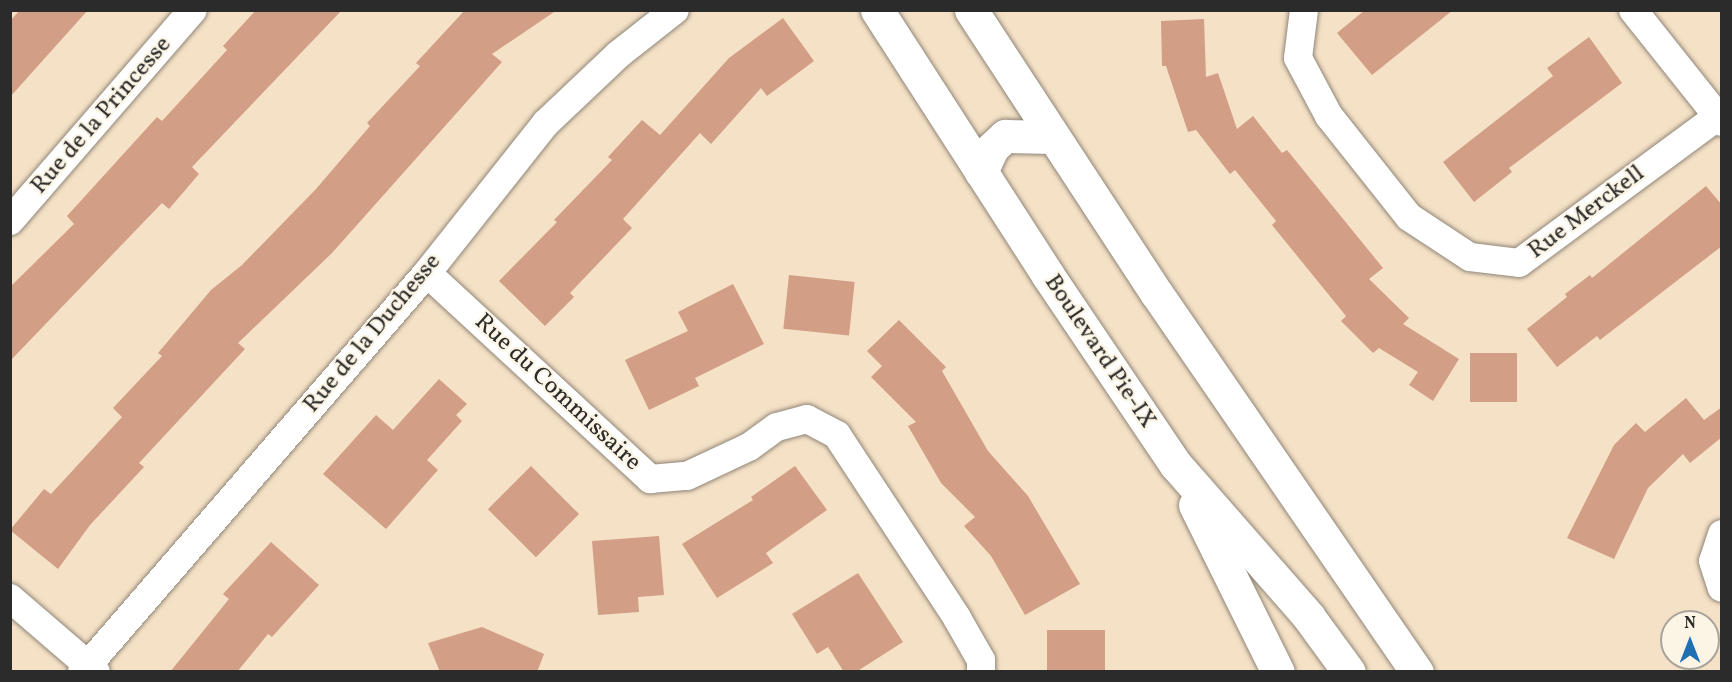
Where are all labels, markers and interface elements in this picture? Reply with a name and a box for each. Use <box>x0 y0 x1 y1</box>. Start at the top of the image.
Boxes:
street label: Rue de la Princesse <box>26 31 178 201</box>
street label: Rue Merckell <box>1523 160 1651 266</box>
street label: Rue de la Duchesse <box>298 249 448 419</box>
street label: Boulevard Pie-IX <box>1037 270 1161 434</box>
street label: Rue du Commissaire <box>468 308 646 478</box>
north arrow <box>1660 610 1720 670</box>
text: N <box>1684 613 1696 635</box>

